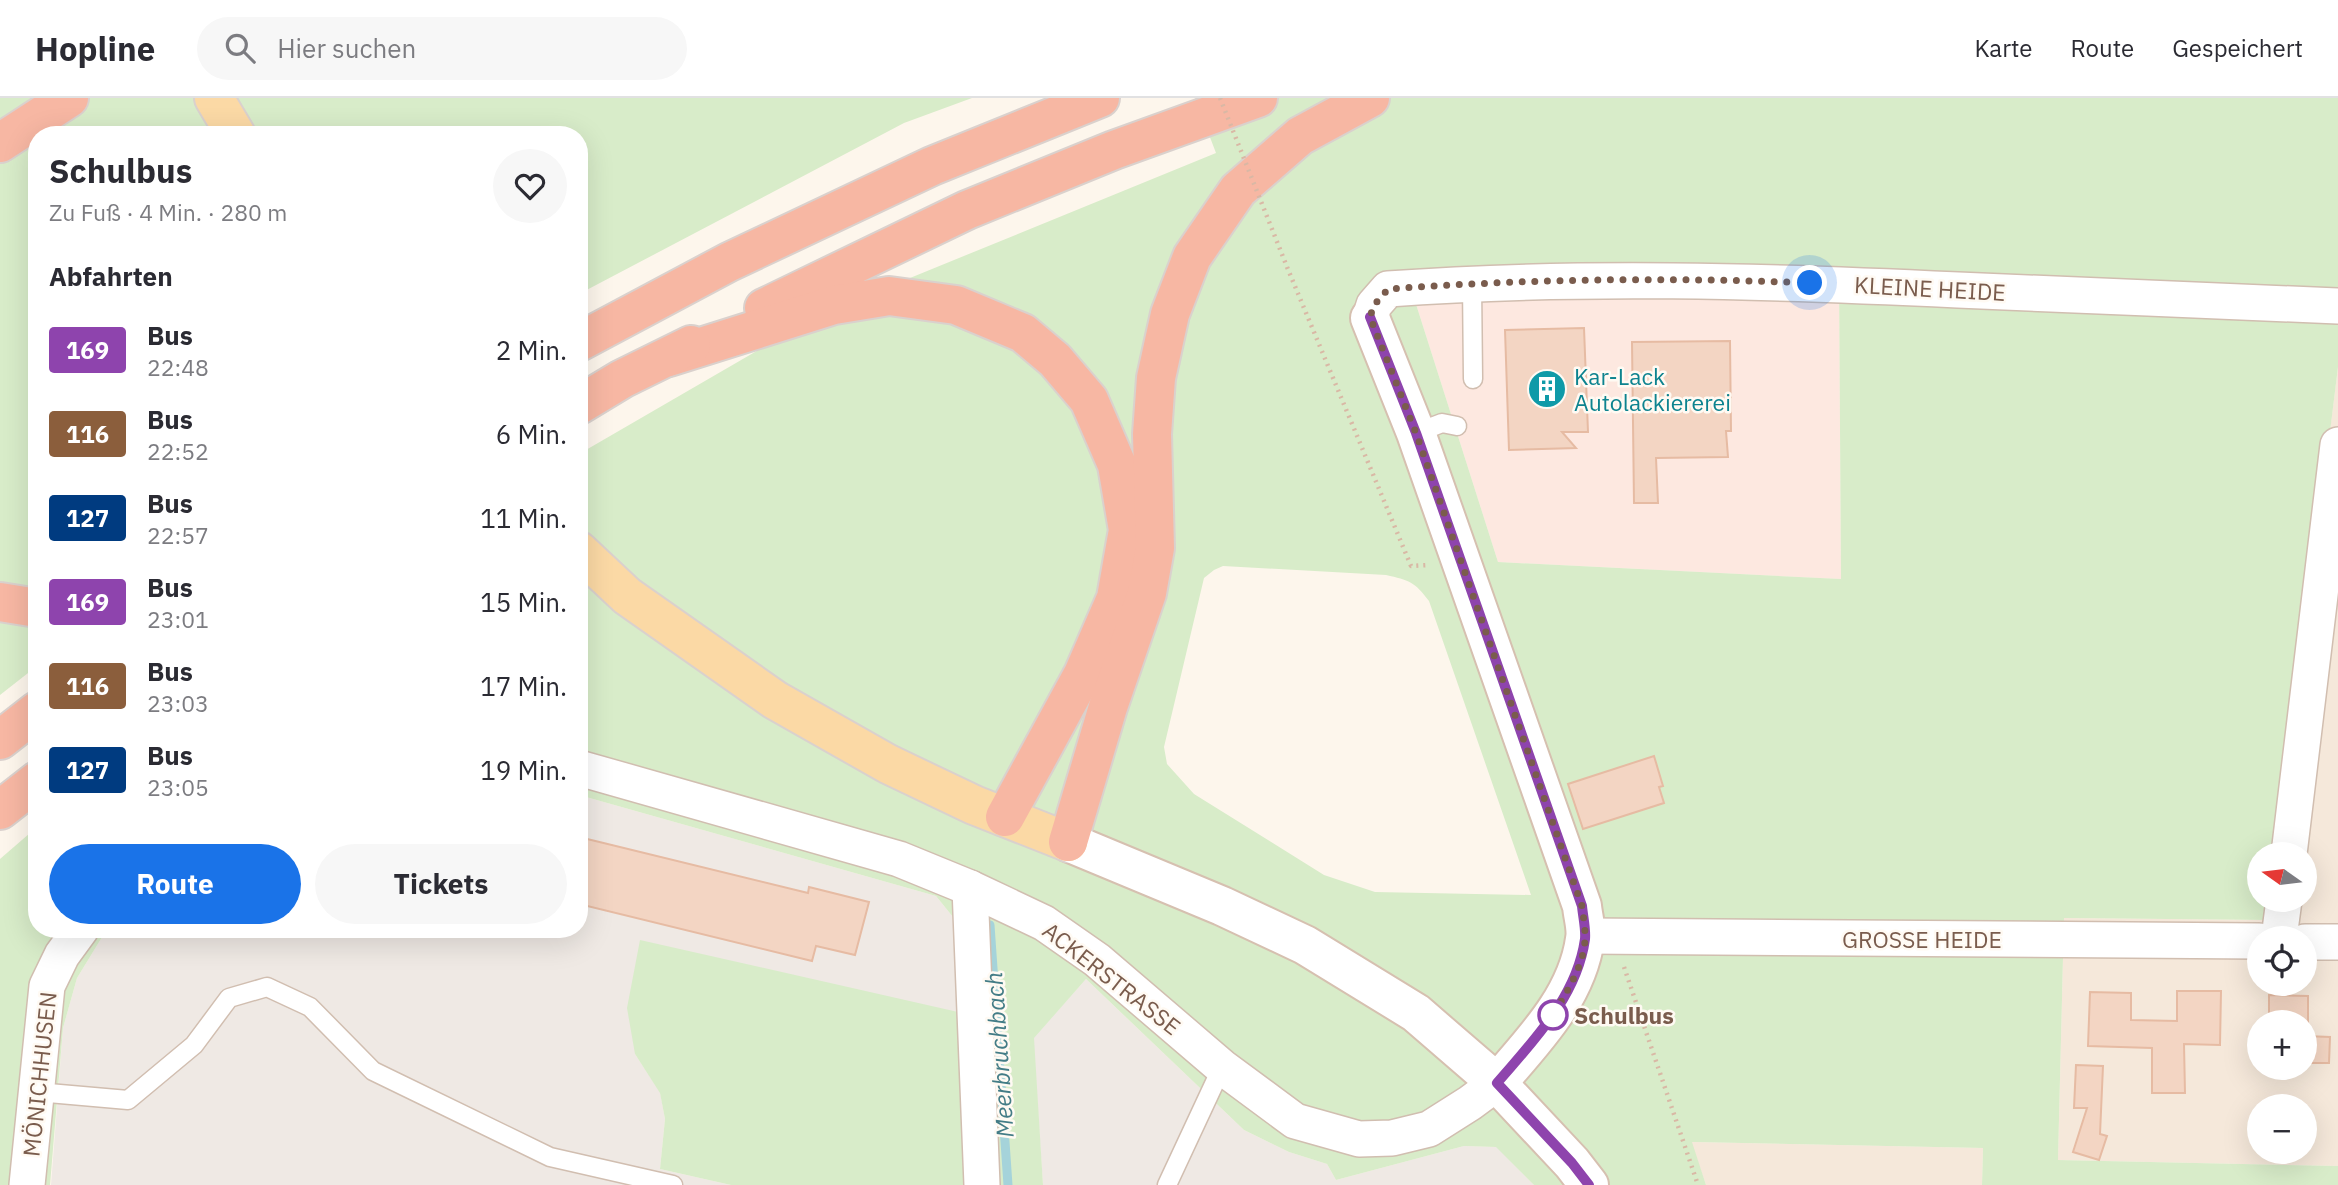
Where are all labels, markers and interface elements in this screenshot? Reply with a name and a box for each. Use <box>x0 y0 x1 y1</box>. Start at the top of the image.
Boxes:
search box <box>197 17 687 80</box>
text: Hopline <box>35 27 155 70</box>
icon: search <box>221 29 259 67</box>
text: Hier suchen <box>277 31 416 65</box>
text: Karte <box>1974 32 2033 64</box>
text: Route <box>2071 32 2134 64</box>
text: Gespeichert <box>2172 32 2303 64</box>
text: Schulbus <box>49 149 192 192</box>
button: heart <box>493 149 567 223</box>
text: Zu Fuß · 4 Min. · 280 m <box>49 197 287 227</box>
text: Abfahrten <box>49 259 173 293</box>
your location <box>1792 265 1827 300</box>
street label: KLEINE HEIDE <box>1854 269 2006 307</box>
text: Bus <box>147 318 193 352</box>
text: 2 Min. <box>496 333 567 367</box>
text: 169 <box>66 334 109 366</box>
text: 22:48 <box>147 352 209 382</box>
place label: Kar-Lack Autolackiererei <box>1574 361 1731 417</box>
building icon: Kar-Lack Autolackiererei <box>1526 368 1568 410</box>
text: Bus <box>147 402 193 436</box>
text: 6 Min. <box>496 417 567 451</box>
text: 116 <box>66 418 109 450</box>
text: 22:52 <box>147 436 209 466</box>
text: Bus <box>147 486 193 520</box>
text: 11 Min. <box>480 501 567 535</box>
text: 127 <box>66 502 109 534</box>
text: 22:57 <box>147 520 209 550</box>
text: Bus <box>147 570 193 604</box>
text: 15 Min. <box>480 585 567 619</box>
text: 169 <box>66 586 109 618</box>
text: 23:01 <box>147 604 209 634</box>
text: Bus <box>147 654 193 688</box>
text: 17 Min. <box>480 669 567 703</box>
text: 116 <box>66 670 109 702</box>
text: 23:03 <box>147 688 209 718</box>
text: Bus <box>147 738 193 772</box>
text: 19 Min. <box>480 753 567 787</box>
text: 127 <box>66 754 109 786</box>
text: 23:05 <box>147 772 209 802</box>
north arrow <box>2247 842 2317 912</box>
map controls <box>2247 842 2317 1164</box>
button: Route <box>49 844 301 924</box>
button: Tickets <box>315 844 567 924</box>
street label: ACKERSTRASSE <box>1037 915 1187 1041</box>
street label: GROSSE HEIDE <box>1842 924 2002 954</box>
button: locate <box>2247 926 2317 996</box>
water label: Meerbruchbach <box>977 971 1021 1139</box>
street label: MÖNICHHUSEN <box>15 990 63 1158</box>
marker: Schulbus <box>1538 1000 1568 1030</box>
place label: Schulbus <box>1574 1000 1674 1030</box>
button: + <box>2247 1010 2317 1080</box>
button: − <box>2247 1094 2317 1164</box>

